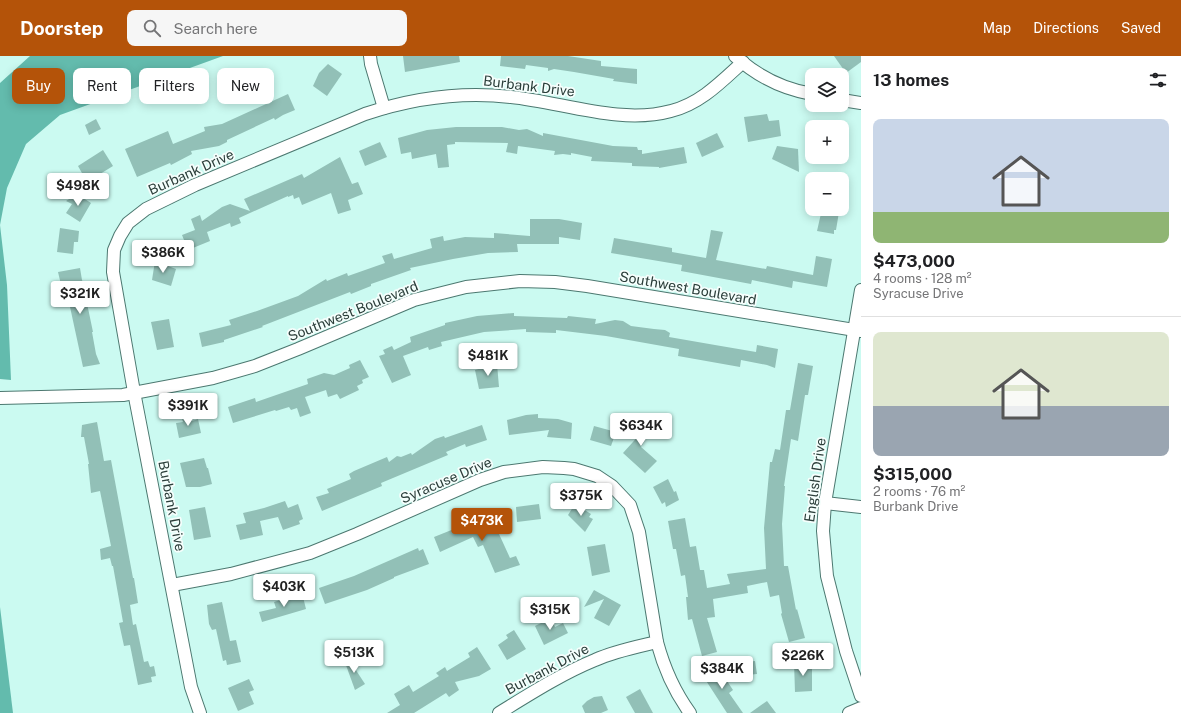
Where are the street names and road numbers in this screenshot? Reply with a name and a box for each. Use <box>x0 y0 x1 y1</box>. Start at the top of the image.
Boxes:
street label: Burbank Drive <box>482 72 576 100</box>
street label: Burbank Drive <box>146 146 236 198</box>
street label: Southwest Boulevard <box>618 268 758 308</box>
street label: Southwest Boulevard <box>286 278 420 344</box>
street label: English Drive <box>801 437 829 523</box>
street label: Syracuse Drive <box>398 454 494 506</box>
street label: Burbank Drive <box>155 459 189 553</box>
street label: Burbank Drive <box>503 640 591 698</box>

